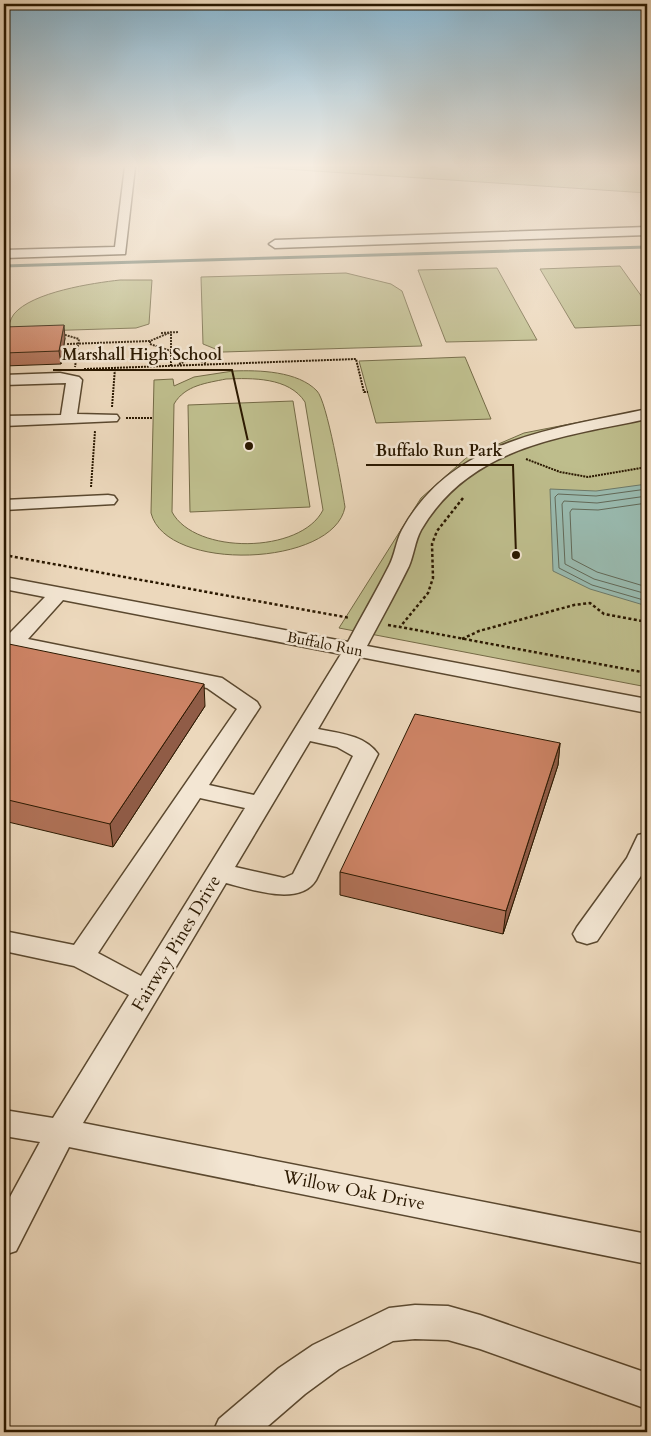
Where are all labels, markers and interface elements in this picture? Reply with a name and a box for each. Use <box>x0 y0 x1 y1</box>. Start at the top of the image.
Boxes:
callout: Marshall High School <box>53 339 232 370</box>
text: Marshall High School <box>62 344 222 366</box>
callout: Buffalo Run Park <box>366 434 513 465</box>
text: Buffalo Run Park <box>376 440 502 462</box>
street label: Buffalo Run <box>285 627 365 661</box>
street label: Fairway Pines Drive <box>126 871 227 1016</box>
street label: Willow Oak Drive <box>280 1164 427 1217</box>

